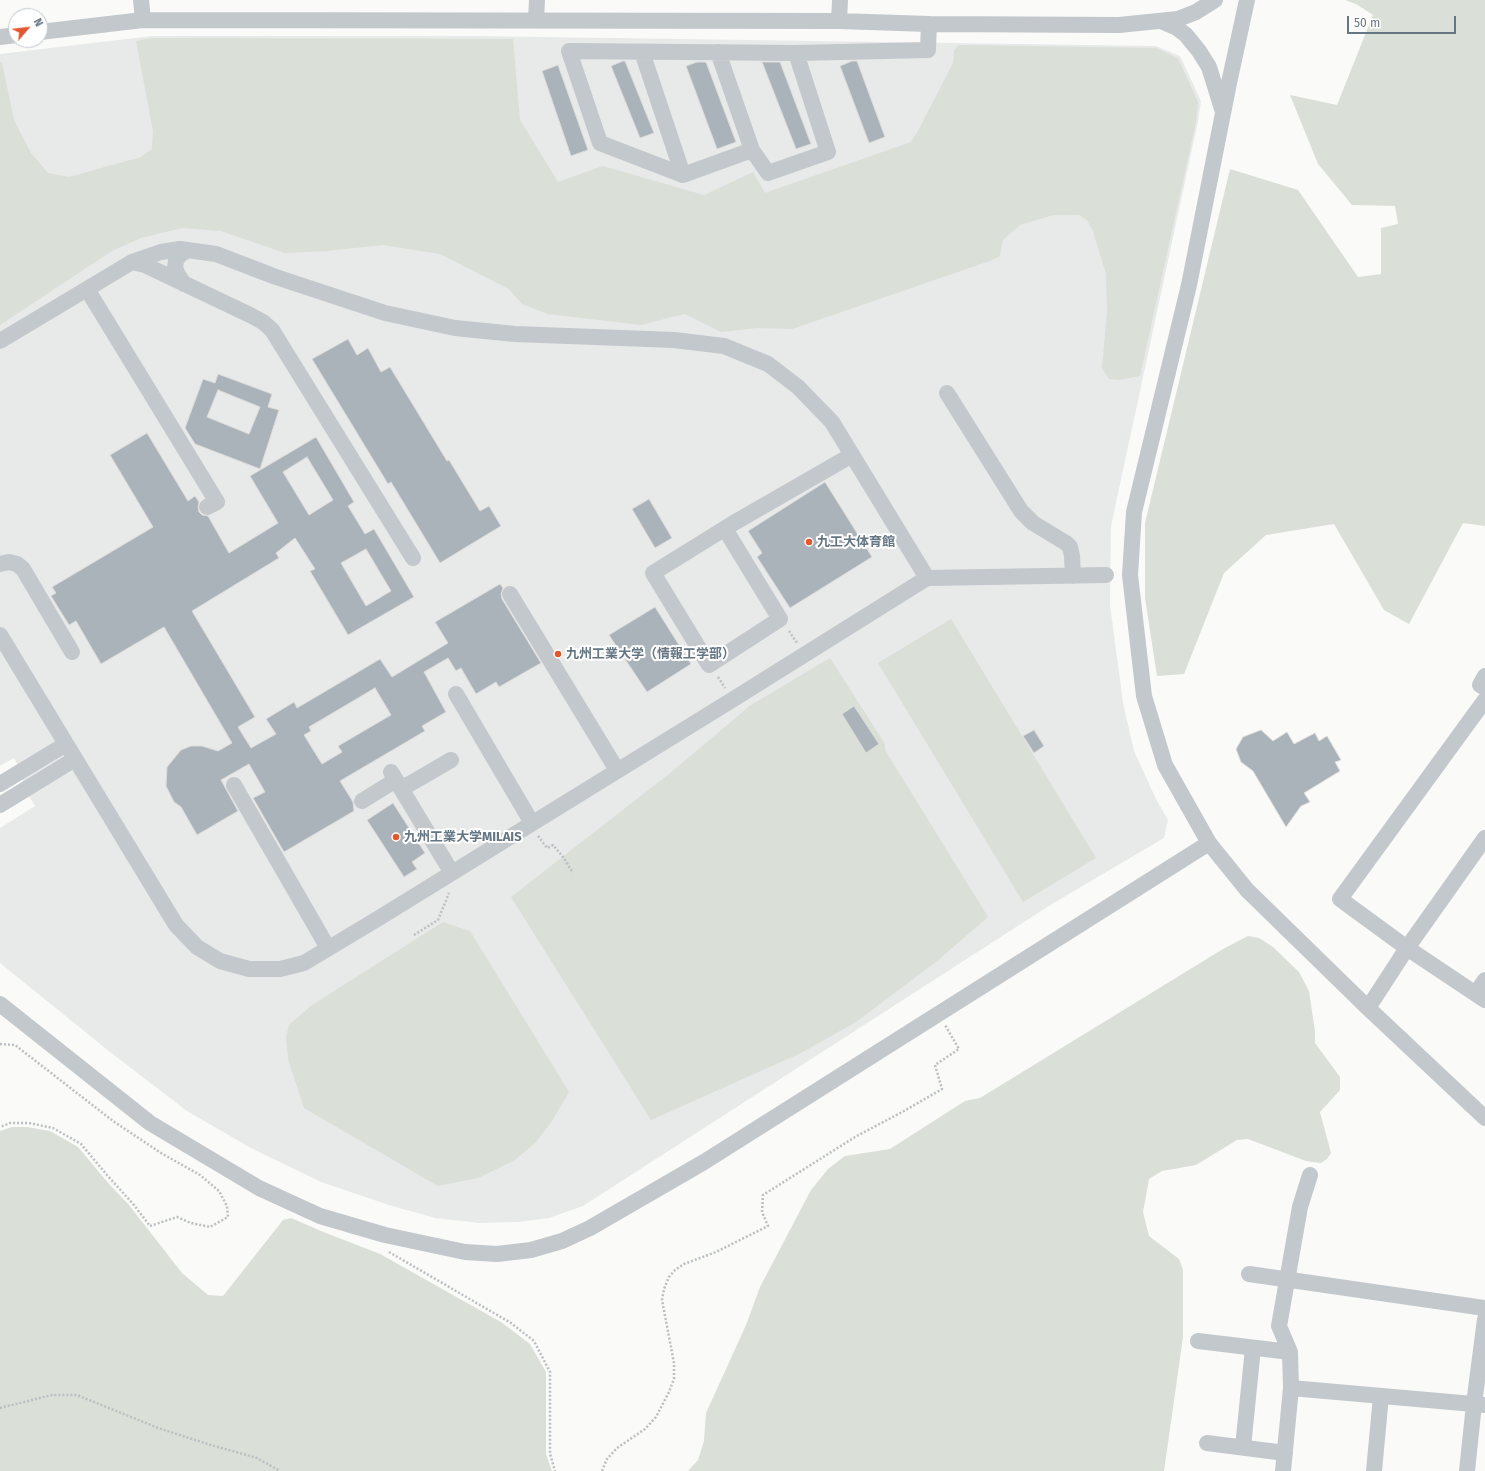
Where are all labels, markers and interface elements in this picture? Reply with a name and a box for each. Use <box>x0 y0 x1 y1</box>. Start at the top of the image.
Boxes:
north arrow <box>8 8 48 48</box>
scale bar <box>1349 8 1458 34</box>
text: N <box>31 16 46 29</box>
text: 50 m <box>1354 16 1380 30</box>
place label: 九工大体育館 <box>817 534 895 550</box>
marker: 九工大体育館 <box>804 537 814 547</box>
place label: 九州工業大学（情報工学部） <box>566 646 735 662</box>
marker: 九州工業大学（情報工学部） <box>553 649 563 659</box>
place label: 九州工業大学MILAIS <box>404 829 522 845</box>
marker: 九州工業大学MILAIS <box>391 832 401 842</box>

